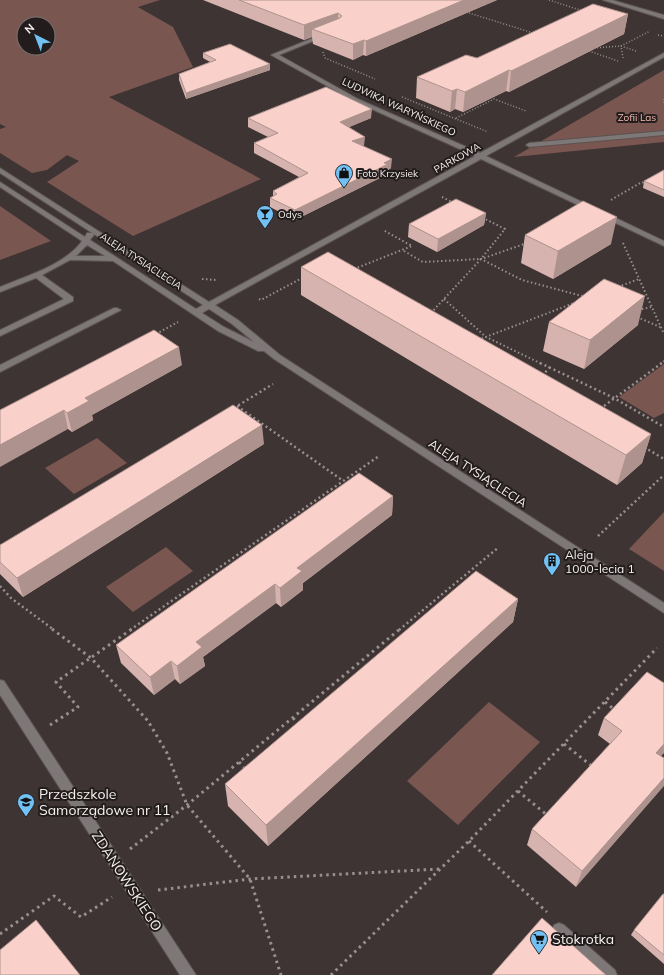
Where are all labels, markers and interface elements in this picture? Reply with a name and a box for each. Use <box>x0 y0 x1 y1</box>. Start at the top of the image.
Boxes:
north arrow <box>16 16 56 56</box>
text: N <box>22 21 37 37</box>
street label: LUDWIKA WARYŃSKIEGO <box>340 75 458 139</box>
park label: Zofii Las <box>618 111 656 124</box>
street label: PARKOWA <box>431 139 483 176</box>
shop icon: Foto Krzysiek <box>334 163 354 188</box>
place label: Foto Krzysiek <box>357 167 419 180</box>
bar icon: Odys <box>255 204 275 229</box>
place label: Odys <box>278 208 302 221</box>
street label: ALEJA TYSIĄCLECIA <box>98 230 185 293</box>
street label: ALEJA TYSIĄCLECIA <box>426 436 530 510</box>
place label: Aleja 1000-lecia 1 <box>565 547 635 576</box>
building icon: Aleja 1000-lecia 1 <box>542 551 562 576</box>
place label: Przedszkole Samorządowe nr 11 <box>39 785 170 819</box>
school or university icon: Przedszkole Samorządowe nr 11 <box>16 792 36 817</box>
street label: ZDANOWSKIEGO <box>88 828 166 934</box>
supermarket icon: Stokrotka <box>529 929 549 954</box>
place label: Stokrotka <box>552 930 614 948</box>

